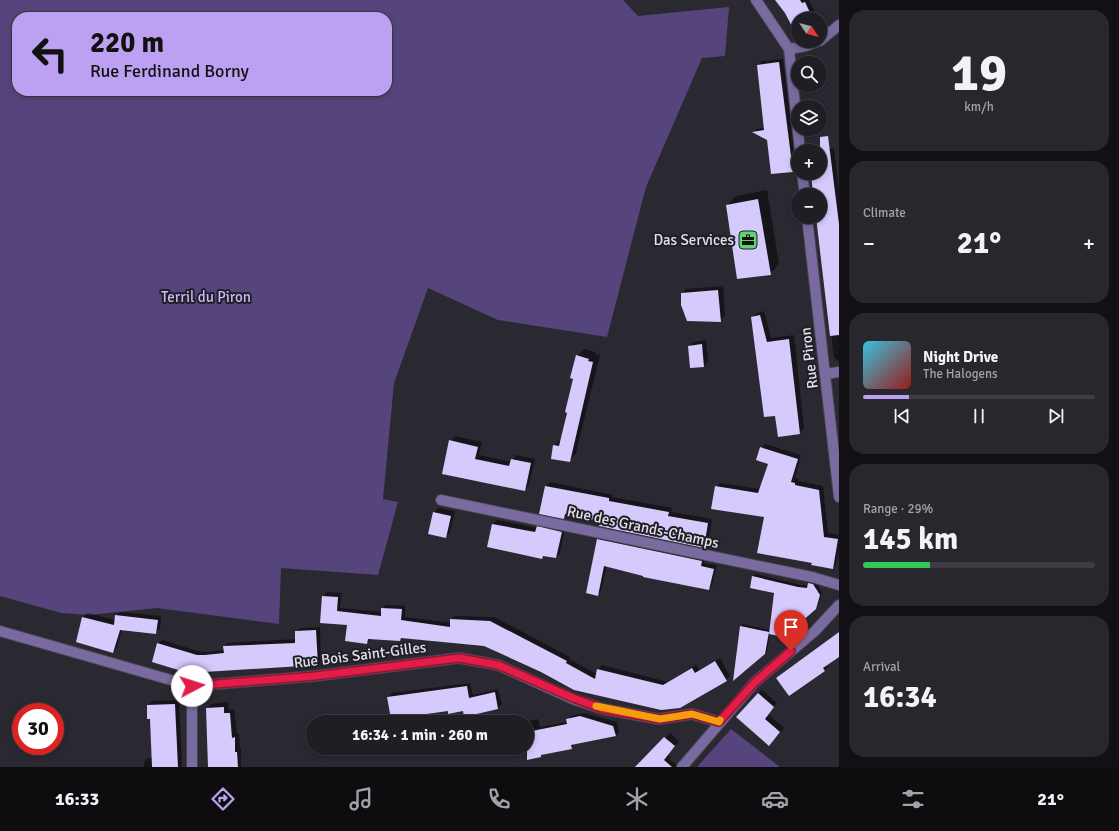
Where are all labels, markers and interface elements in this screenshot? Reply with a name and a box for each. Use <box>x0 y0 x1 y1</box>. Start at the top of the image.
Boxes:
north arrow <box>791 12 827 48</box>
map controls <box>791 12 827 224</box>
text: 220 m <box>90 26 164 60</box>
icon: left <box>24 28 76 80</box>
text: 19 <box>951 41 1007 105</box>
button: search <box>791 56 827 92</box>
text: Rue Ferdinand Borny <box>90 60 249 82</box>
text: km/h <box>964 99 994 115</box>
button: layers <box>791 100 827 136</box>
button: + <box>791 144 827 180</box>
button: − <box>791 188 827 224</box>
text: Climate <box>863 205 906 221</box>
text: 21° <box>957 225 1001 262</box>
office icon: Das Services <box>737 229 759 251</box>
text: − <box>863 230 875 257</box>
text: + <box>1083 230 1095 257</box>
place label: Das Services <box>653 231 734 249</box>
park label: Terril du Piron <box>161 288 251 306</box>
street label: Rue Piron <box>796 326 822 390</box>
text: Night Drive <box>923 348 998 366</box>
text: The Halogens <box>923 366 998 382</box>
icon: previous <box>891 405 913 427</box>
icon: pause <box>968 405 990 427</box>
icon: next <box>1045 405 1067 427</box>
text: Range · 29% <box>863 501 933 517</box>
street label: Rue des Grands-Champs <box>565 502 721 552</box>
text: 145 km <box>863 521 958 558</box>
pin <box>774 610 808 651</box>
icon: arrive <box>780 616 802 638</box>
street label: Rue Bois Saint-Gilles <box>293 638 428 672</box>
text: Arrival <box>863 659 900 675</box>
position arrow <box>171 665 213 707</box>
text: 16:34 <box>863 679 937 716</box>
speed limit sign: 30 <box>12 703 64 755</box>
text: 16:34 · 1 min · 260 m <box>352 726 488 744</box>
icon: directions <box>209 785 237 813</box>
icon: music <box>347 785 375 813</box>
icon: phone <box>485 785 513 813</box>
icon: climate <box>623 785 651 813</box>
icon: car <box>761 785 789 813</box>
icon: filters <box>899 785 927 813</box>
text: 16:33 <box>55 788 99 810</box>
text: 21° <box>1037 788 1064 810</box>

